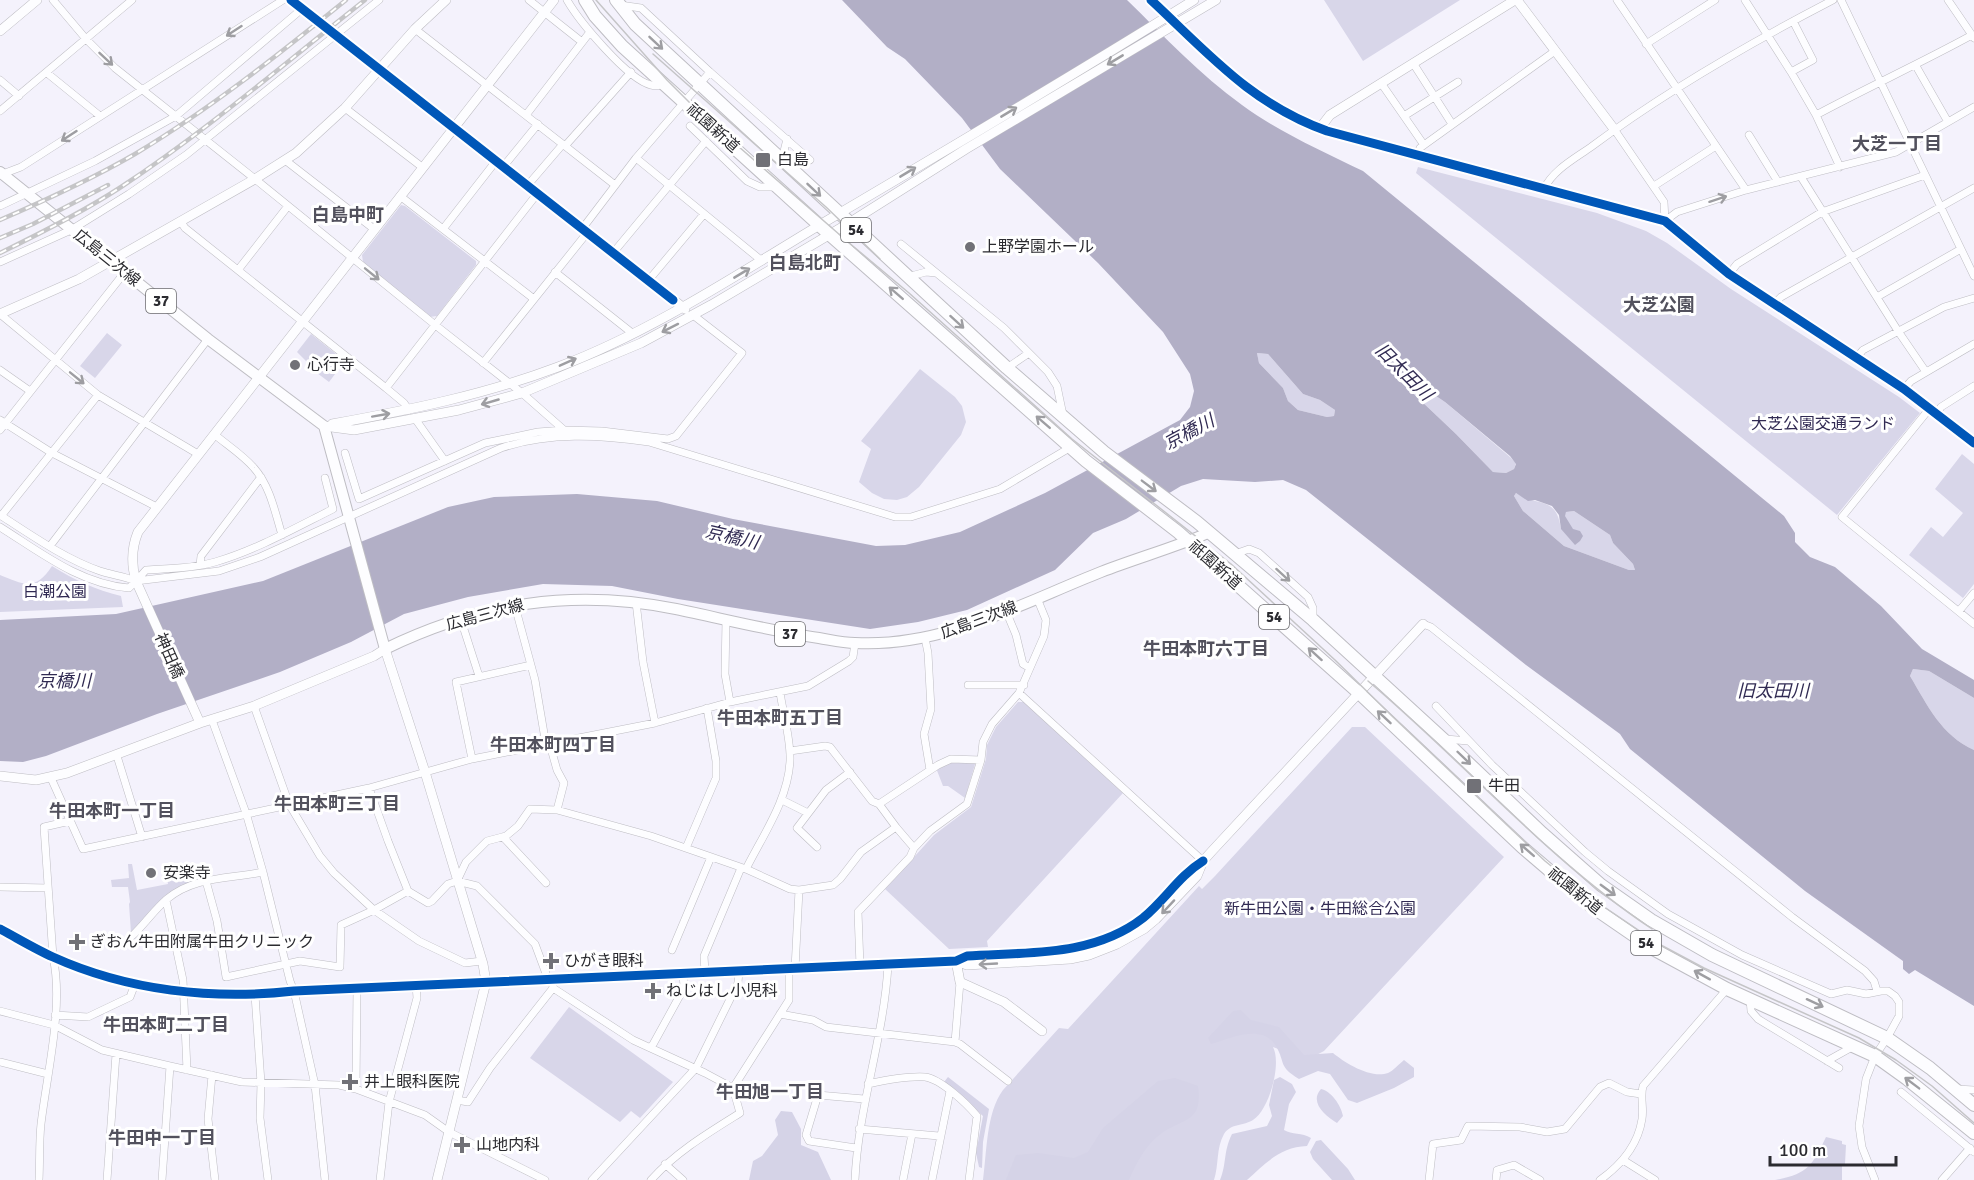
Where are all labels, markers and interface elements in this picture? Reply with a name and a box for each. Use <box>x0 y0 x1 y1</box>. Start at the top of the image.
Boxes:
one-way arrow <box>226 25 242 37</box>
one-way arrow <box>648 36 663 50</box>
one-way arrow <box>98 52 113 67</box>
one-way arrow <box>1107 54 1124 66</box>
street label: 祇園新道 <box>683 99 743 157</box>
one-way arrow <box>1000 105 1017 117</box>
one-way arrow <box>61 130 78 142</box>
district label: 大芝一丁目 <box>1852 133 1942 155</box>
place label: 白島 <box>777 150 809 170</box>
marker: 白島 <box>754 151 772 169</box>
one-way arrow <box>899 166 916 178</box>
one-way arrow <box>806 182 821 196</box>
one-way arrow <box>1708 192 1727 203</box>
district label: 白島中町 <box>312 204 384 226</box>
road number: 54 <box>841 218 871 242</box>
street label: 広島三次線 <box>70 225 144 291</box>
place label: 上野学園ホール <box>982 237 1094 257</box>
marker: 上野学園ホール <box>963 240 977 254</box>
district label: 白島北町 <box>769 252 841 274</box>
one-way arrow <box>364 267 380 280</box>
one-way arrow <box>733 267 750 279</box>
one-way arrow <box>889 286 904 300</box>
road number: 37 <box>146 289 176 313</box>
district label: 大芝公園 <box>1623 294 1695 316</box>
one-way arrow <box>949 315 964 329</box>
one-way arrow <box>662 322 679 334</box>
water label: 旧太田川 <box>1371 339 1439 407</box>
place label: 心行寺 <box>307 355 355 375</box>
one-way arrow <box>559 356 577 367</box>
marker: 心行寺 <box>288 358 302 372</box>
one-way arrow <box>69 372 85 385</box>
one-way arrow <box>481 397 500 408</box>
water label: 京橋川 <box>1160 409 1220 454</box>
one-way arrow <box>371 410 390 421</box>
park label: 大芝公園交通ランド <box>1751 414 1895 434</box>
one-way arrow <box>1035 415 1050 429</box>
one-way arrow <box>1141 480 1157 493</box>
water label: 京橋川 <box>703 520 763 554</box>
street label: 祇園新道 <box>1185 536 1245 594</box>
one-way arrow <box>1275 568 1290 582</box>
park label: 白潮公園 <box>23 582 87 602</box>
street label: 広島三次線 <box>444 595 526 635</box>
street label: 広島三次線 <box>938 597 1020 643</box>
road number: 54 <box>1259 605 1289 629</box>
road number: 37 <box>775 622 805 646</box>
street label: 神田橋 <box>150 630 188 682</box>
district label: 牛田本町六丁目 <box>1143 638 1269 660</box>
one-way arrow <box>1308 647 1323 661</box>
water label: 京橋川 <box>37 670 93 692</box>
water label: 旧太田川 <box>1737 680 1811 702</box>
district label: 牛田本町五丁目 <box>717 707 843 729</box>
one-way arrow <box>1377 710 1392 724</box>
district label: 牛田本町四丁目 <box>490 734 616 756</box>
one-way arrow <box>1456 751 1471 766</box>
place label: 牛田 <box>1488 776 1520 796</box>
marker: 牛田 <box>1465 777 1483 795</box>
district label: 牛田本町三丁目 <box>274 793 400 815</box>
district label: 牛田本町一丁目 <box>49 800 175 822</box>
one-way arrow <box>1519 844 1535 857</box>
place label: 安楽寺 <box>163 863 211 883</box>
street label: 祇園新道 <box>1544 863 1606 919</box>
marker: 安楽寺 <box>144 866 158 880</box>
one-way arrow <box>1599 884 1615 896</box>
park label: 新牛田公園・牛田総合公園 <box>1224 899 1416 919</box>
one-way arrow <box>1161 900 1175 915</box>
road number: 54 <box>1631 931 1661 955</box>
place label: ぎおん牛田附属牛田クリニック <box>90 932 314 952</box>
marker: ぎおん牛田附属牛田クリニック <box>68 933 86 951</box>
place label: ひがき眼科 <box>564 951 644 971</box>
marker: ひがき眼科 <box>542 952 560 970</box>
one-way arrow <box>978 959 998 970</box>
one-way arrow <box>1694 969 1711 981</box>
place label: ねじはし小児科 <box>666 981 778 1001</box>
marker: ねじはし小児科 <box>644 982 662 1000</box>
one-way arrow <box>1805 998 1823 1010</box>
district label: 牛田本町二丁目 <box>103 1014 229 1036</box>
place label: 井上眼科医院 <box>364 1072 460 1092</box>
marker: 井上眼科医院 <box>341 1073 359 1091</box>
one-way arrow <box>1905 1077 1921 1090</box>
district label: 牛田旭一丁目 <box>716 1081 824 1103</box>
district label: 牛田中一丁目 <box>108 1127 216 1149</box>
scale bar <box>1770 1129 1896 1167</box>
place label: 山地内科 <box>476 1135 540 1155</box>
marker: 山地内科 <box>453 1136 471 1154</box>
text: 100 m <box>1779 1139 1826 1161</box>

